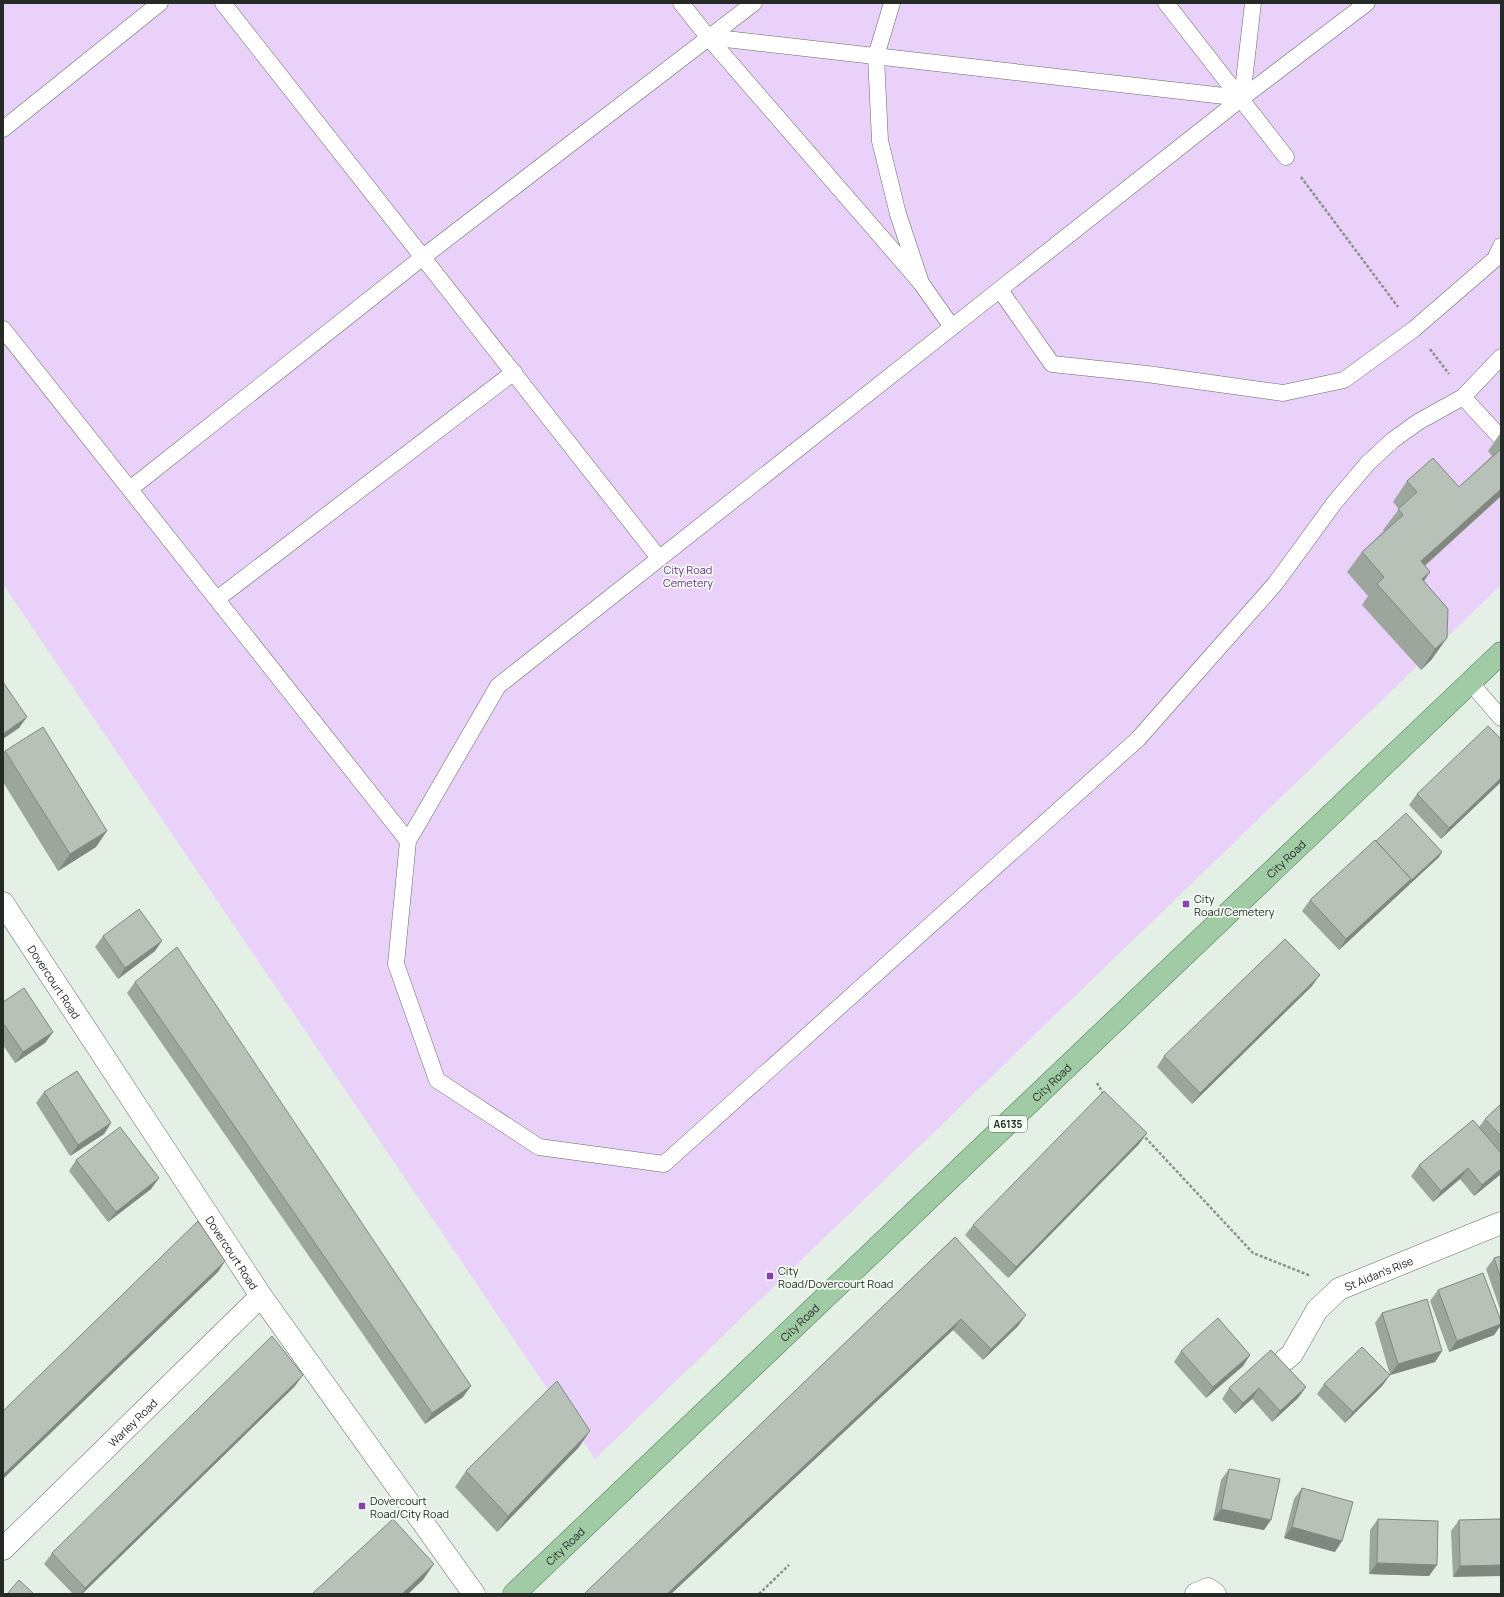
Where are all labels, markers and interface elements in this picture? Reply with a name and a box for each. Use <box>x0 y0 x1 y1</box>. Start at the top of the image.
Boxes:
park label: City Road Cemetery <box>663 562 713 590</box>
street label: City Road <box>1263 836 1308 881</box>
place label: City Road/Cemetery <box>1194 891 1275 919</box>
marker: City Road/Cemetery <box>1181 899 1191 909</box>
street label: Dovercourt Road <box>25 942 84 1021</box>
street label: City Road <box>1028 1060 1074 1104</box>
road number: A6135 <box>989 1116 1027 1132</box>
street label: Dovercourt Road <box>203 1213 262 1292</box>
street label: St Aidan's Rise <box>1342 1252 1416 1294</box>
place label: City Road/Dovercourt Road <box>778 1263 893 1291</box>
marker: City Road/Dovercourt Road <box>765 1271 775 1281</box>
street label: City Road <box>776 1300 822 1344</box>
street label: Warley Road <box>105 1395 160 1450</box>
place label: Dovercourt Road/City Road <box>370 1493 449 1521</box>
marker: Dovercourt Road/City Road <box>357 1501 367 1511</box>
street label: City Road <box>542 1523 588 1568</box>

